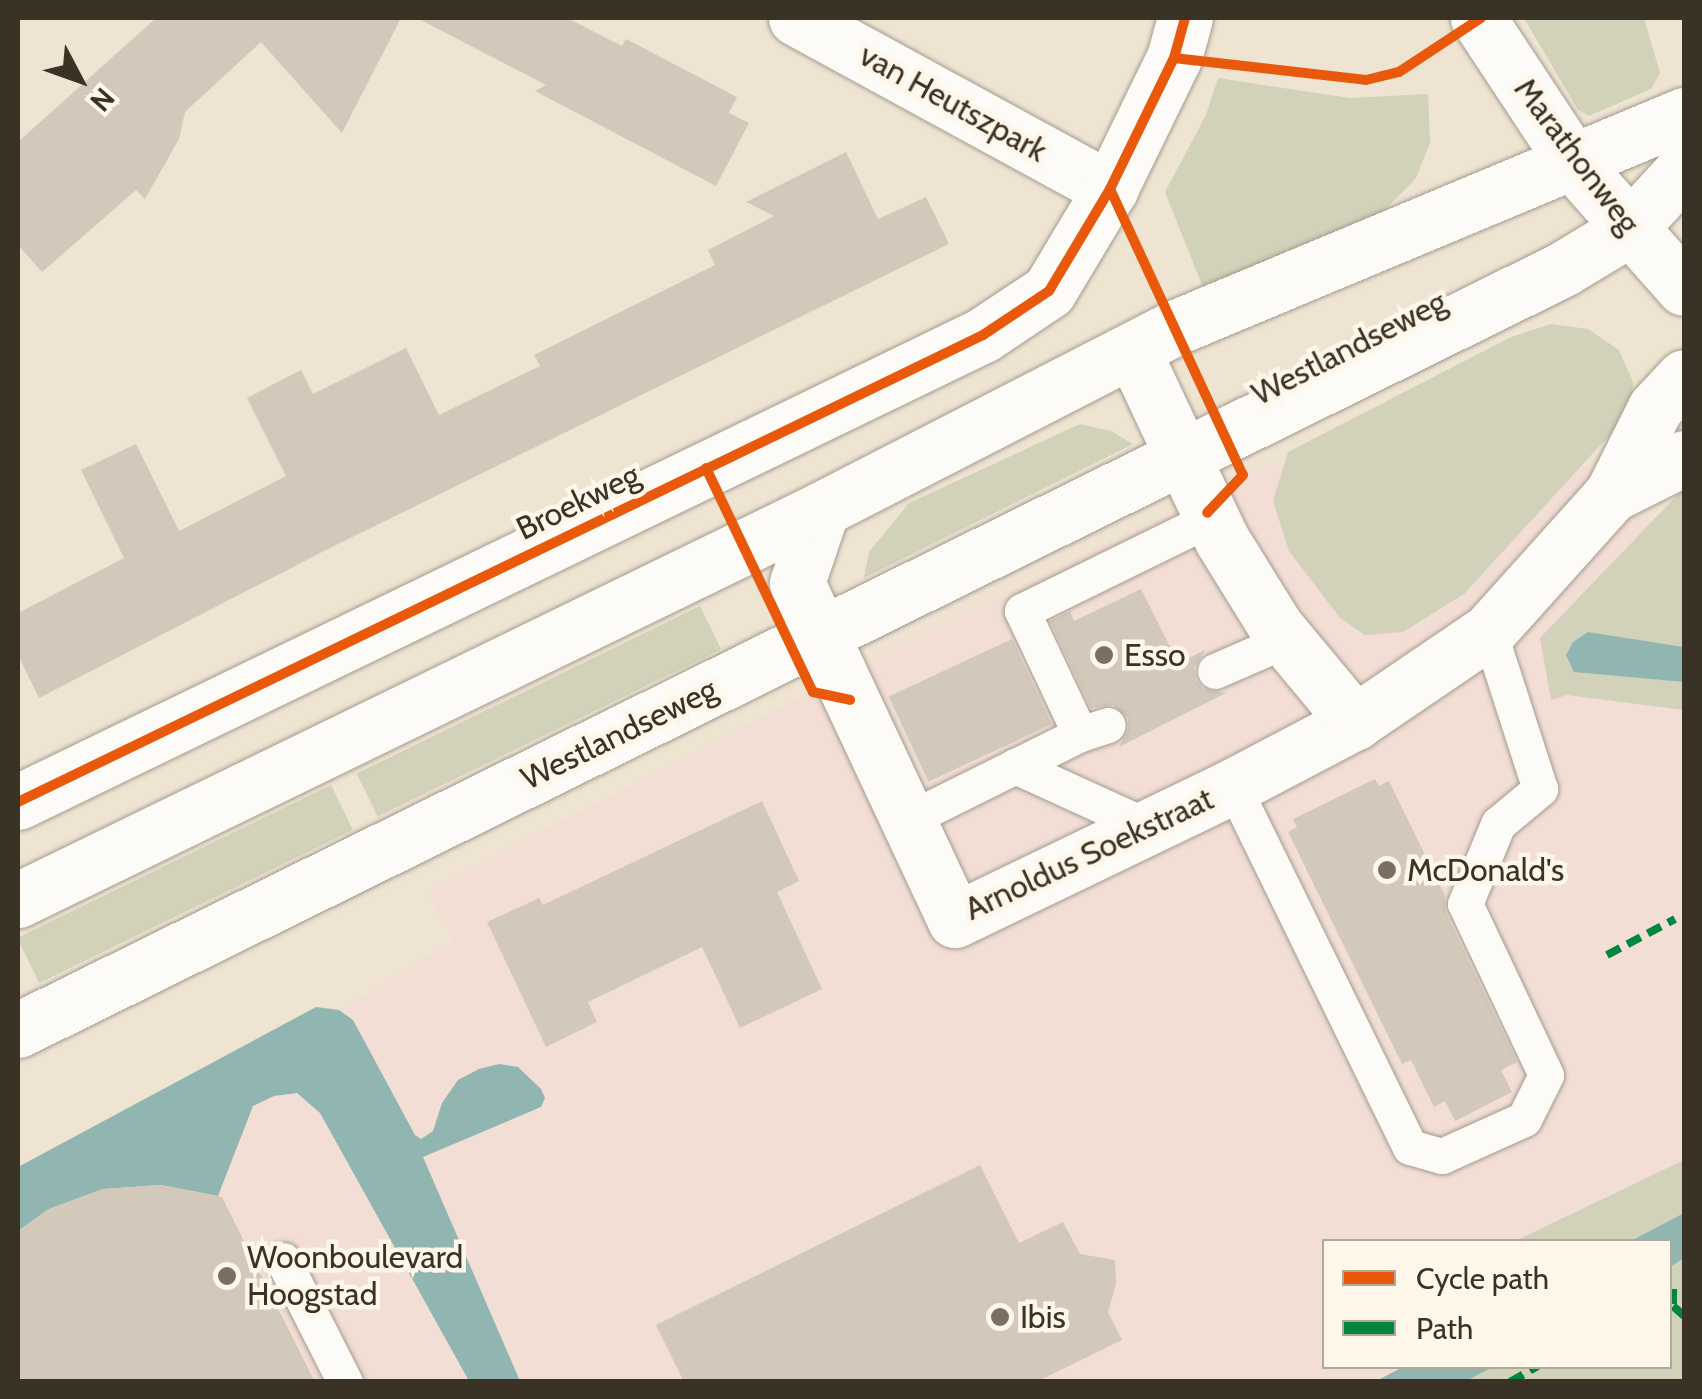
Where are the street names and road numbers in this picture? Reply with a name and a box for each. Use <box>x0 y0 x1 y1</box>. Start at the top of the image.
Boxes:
street label: van Heutszpark <box>853 36 1053 170</box>
street label: Marathonweg <box>1506 71 1648 241</box>
street label: Westlandseweg <box>1245 283 1453 413</box>
street label: Broekweg <box>510 456 646 548</box>
street label: Westlandseweg <box>515 670 723 798</box>
street label: Arnoldus Soekstraat <box>959 780 1219 928</box>

